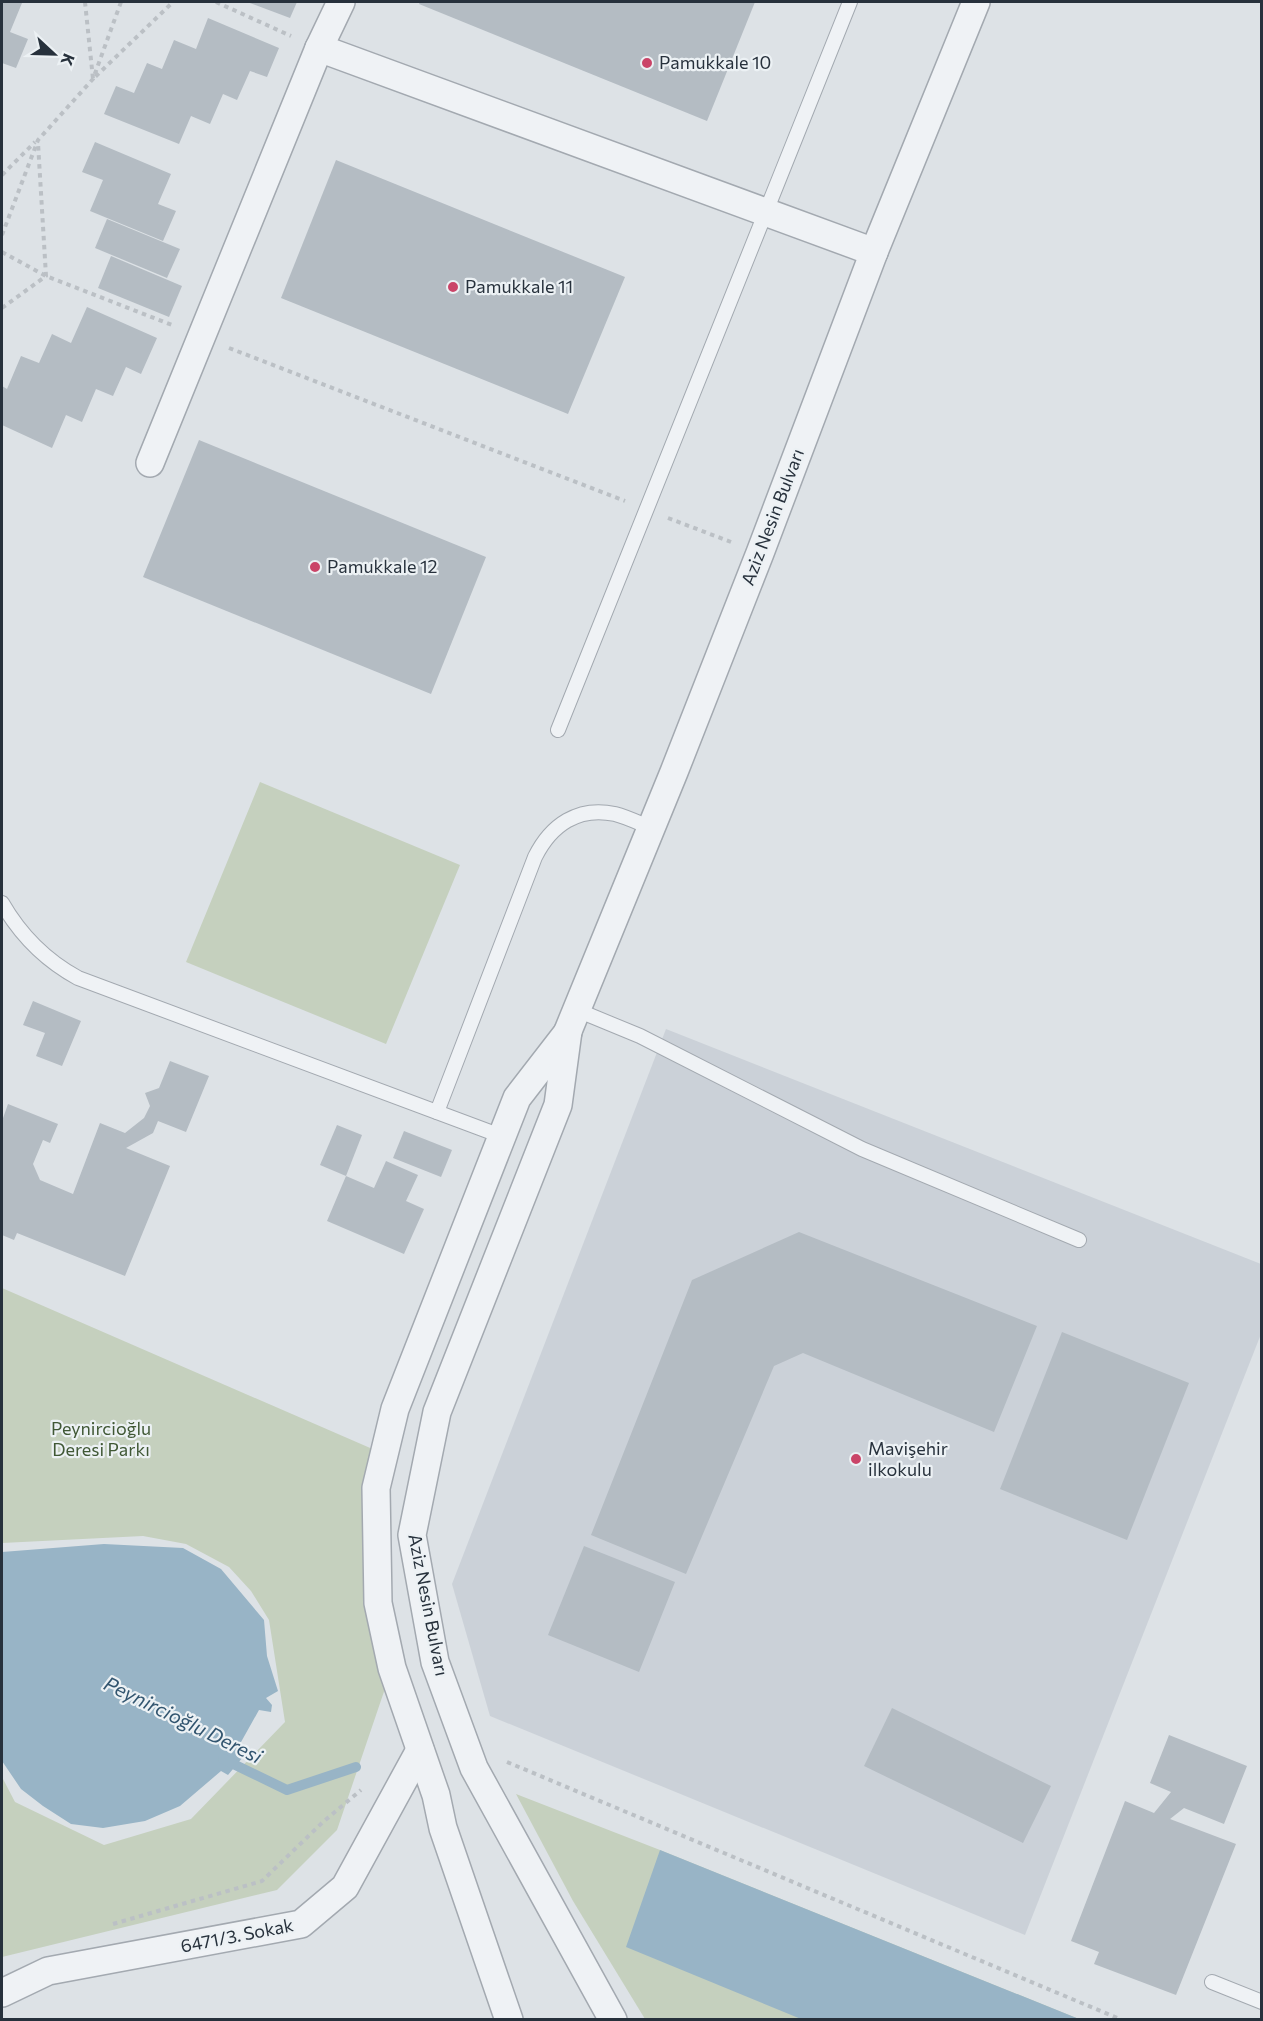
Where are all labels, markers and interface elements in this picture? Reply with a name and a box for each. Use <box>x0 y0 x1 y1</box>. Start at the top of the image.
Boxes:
north arrow <box>24 24 84 84</box>
text: K <box>57 51 79 69</box>
place label: Pamukkale 10 <box>659 51 771 73</box>
marker: Pamukkale 10 <box>640 56 654 70</box>
place label: Pamukkale 11 <box>465 275 573 297</box>
marker: Pamukkale 11 <box>446 280 460 294</box>
street label: Aziz Nesin Bulvarı <box>736 445 808 588</box>
place label: Pamukkale 12 <box>327 555 438 577</box>
marker: Pamukkale 12 <box>308 560 322 574</box>
park label: Peynircioğlu Deresi Parkı <box>51 1417 151 1460</box>
place label: Mavişehir ilkokulu <box>868 1437 948 1480</box>
marker: Mavişehir ilkokulu <box>849 1452 863 1466</box>
street label: Aziz Nesin Bulvarı <box>404 1532 454 1678</box>
water label: Peynircioğlu Deresi <box>101 1670 267 1768</box>
street label: 6471/3. Sokak <box>179 1913 295 1957</box>

